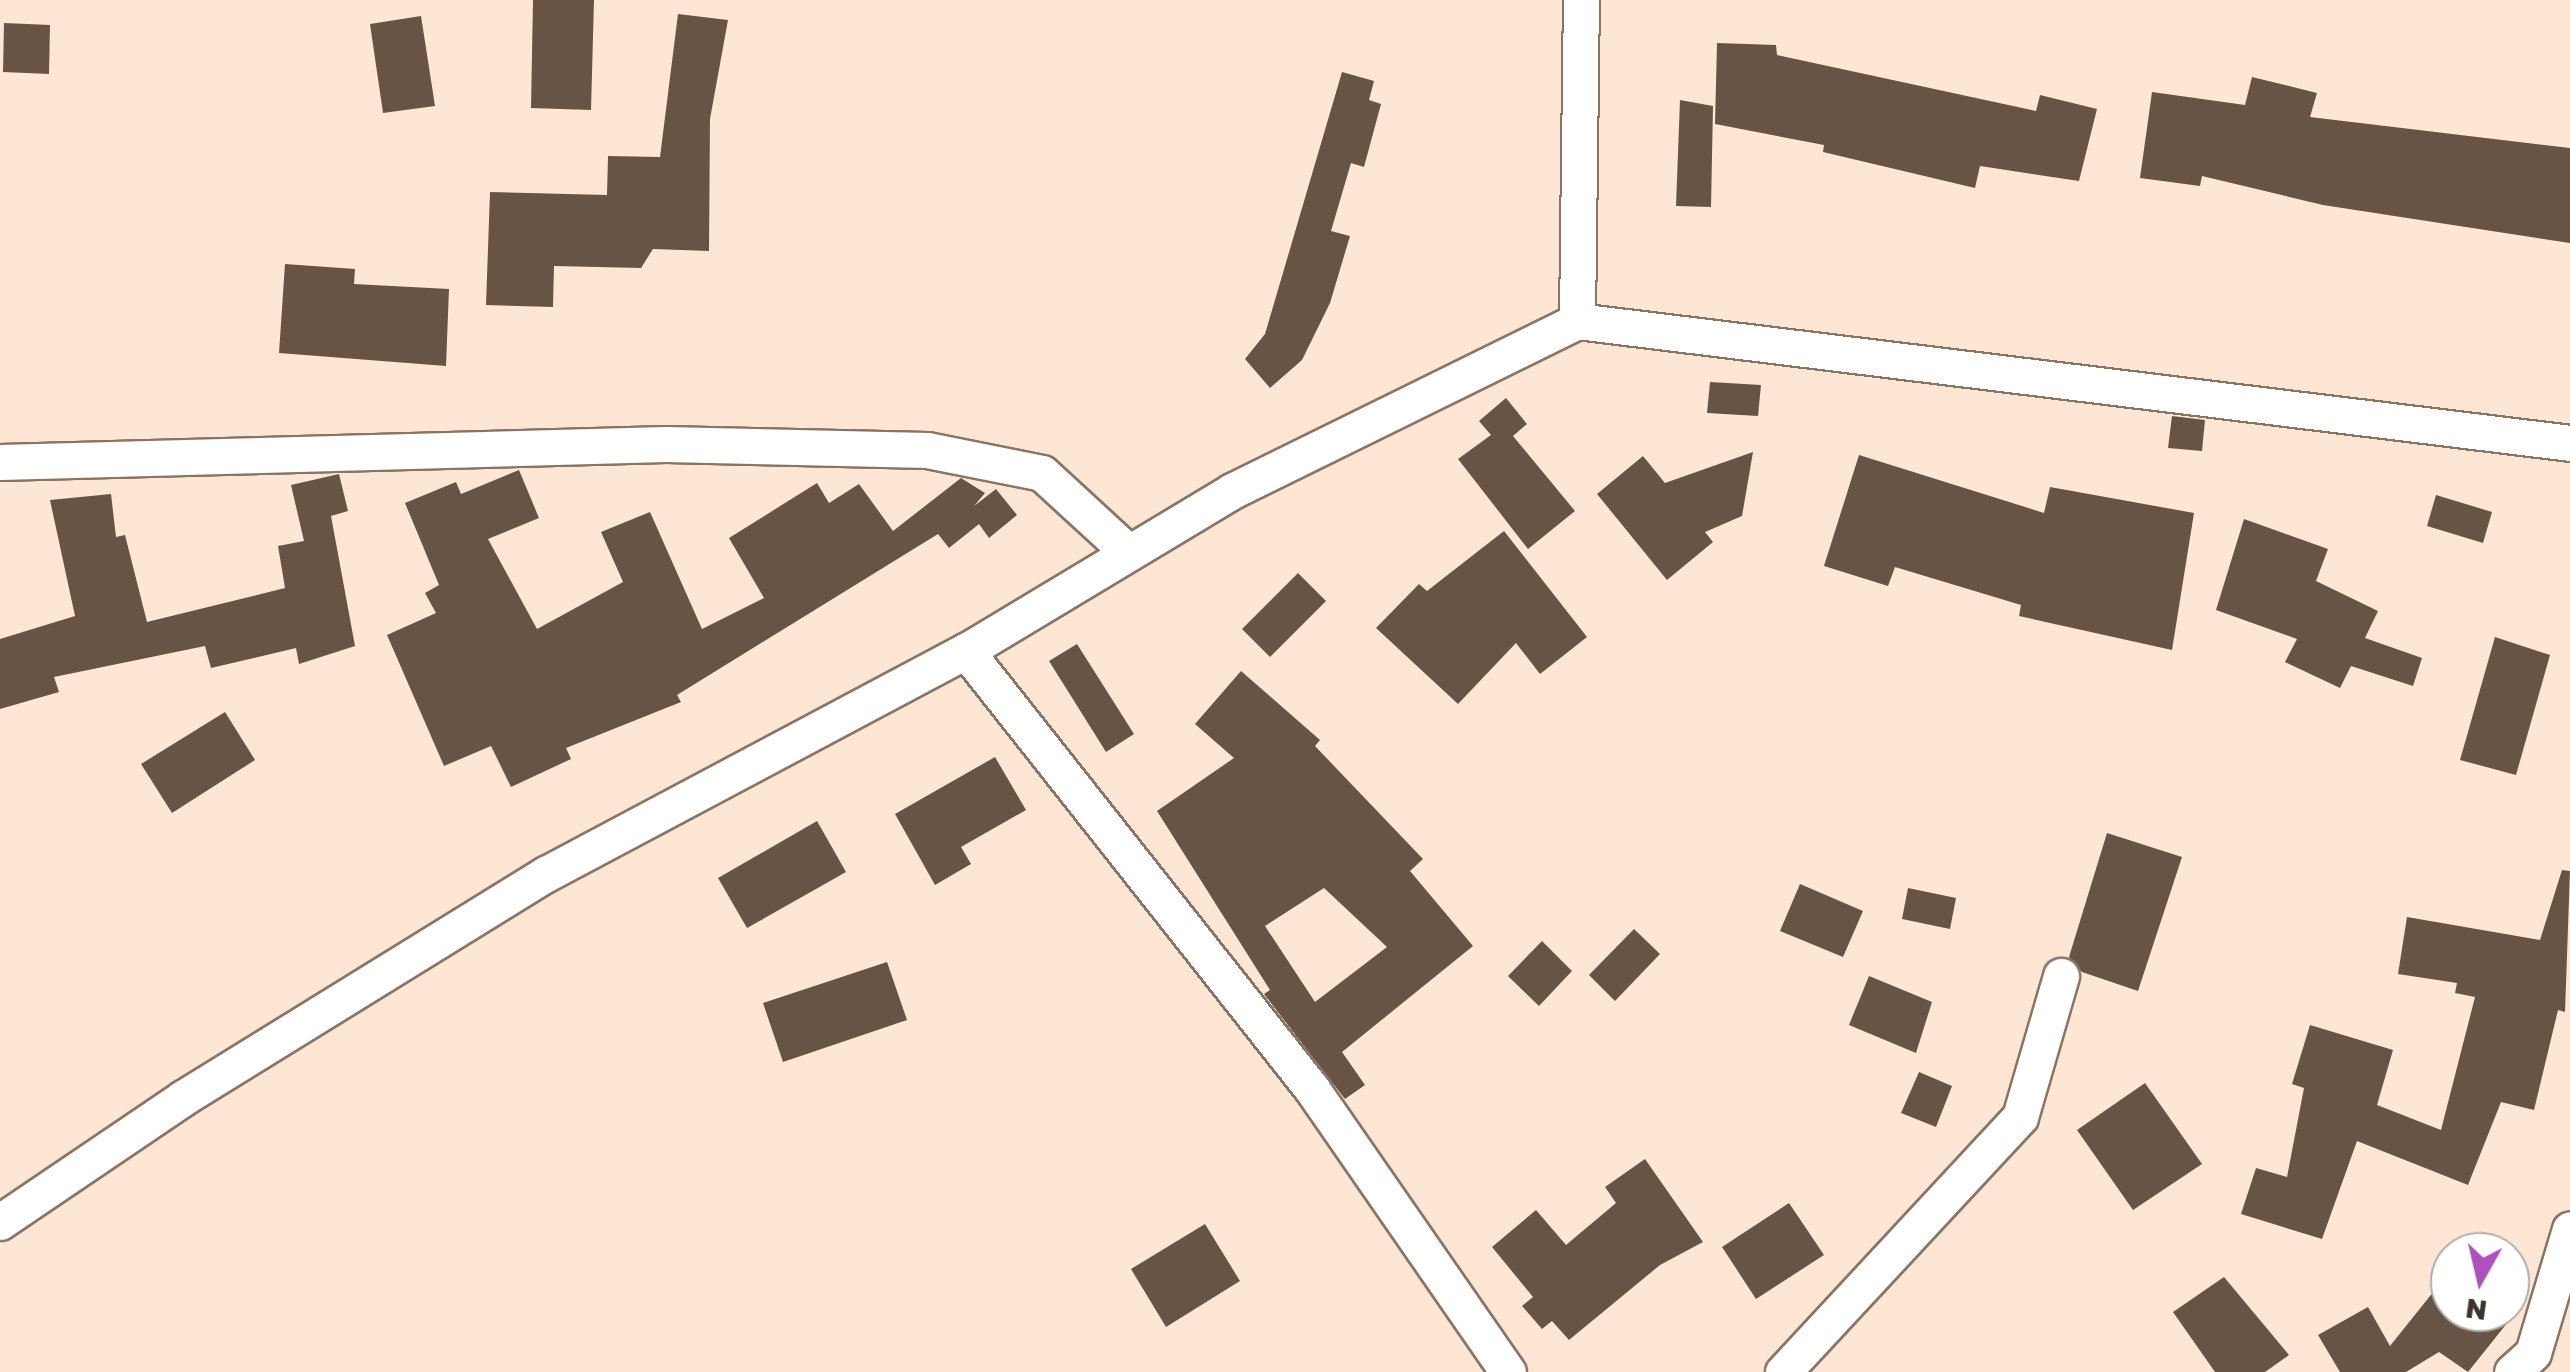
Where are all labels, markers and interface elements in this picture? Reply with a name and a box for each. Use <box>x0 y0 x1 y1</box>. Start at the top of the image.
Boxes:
north arrow <box>2430 1232 2530 1332</box>
text: N <box>2463 1292 2489 1328</box>

